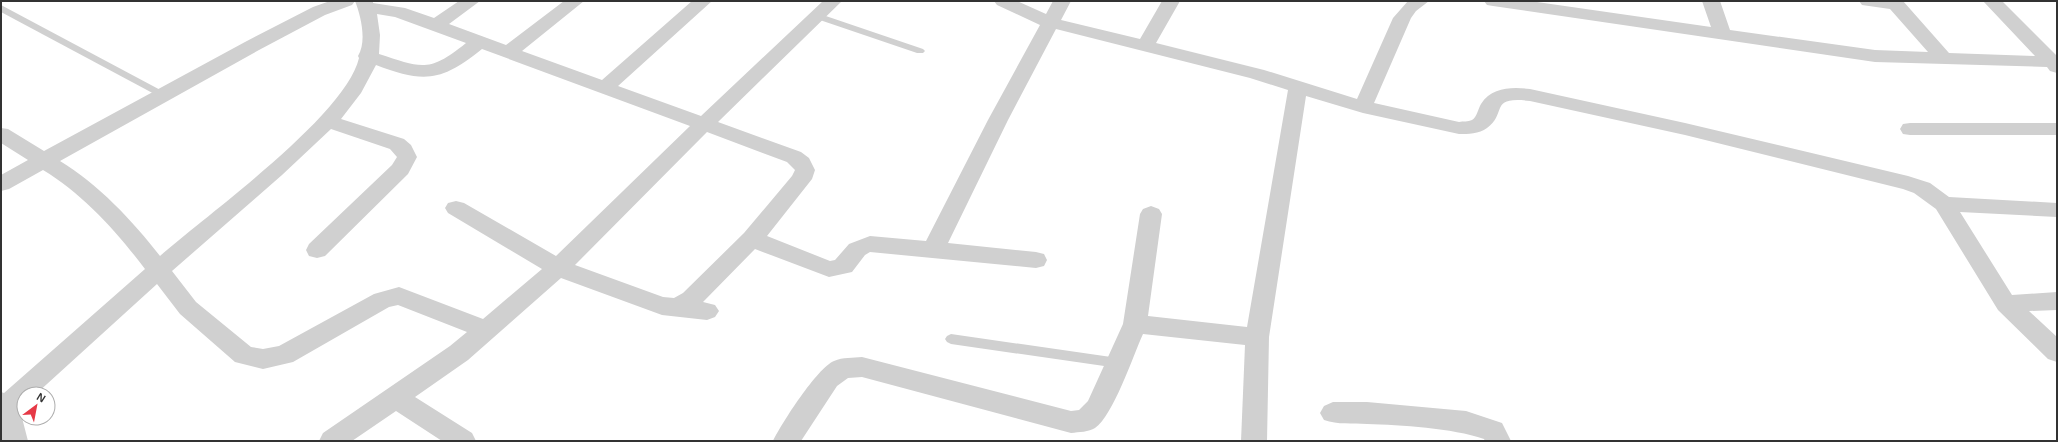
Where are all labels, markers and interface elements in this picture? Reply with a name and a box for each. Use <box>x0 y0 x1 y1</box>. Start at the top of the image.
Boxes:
north arrow <box>16 386 56 426</box>
text: N <box>35 390 48 405</box>

